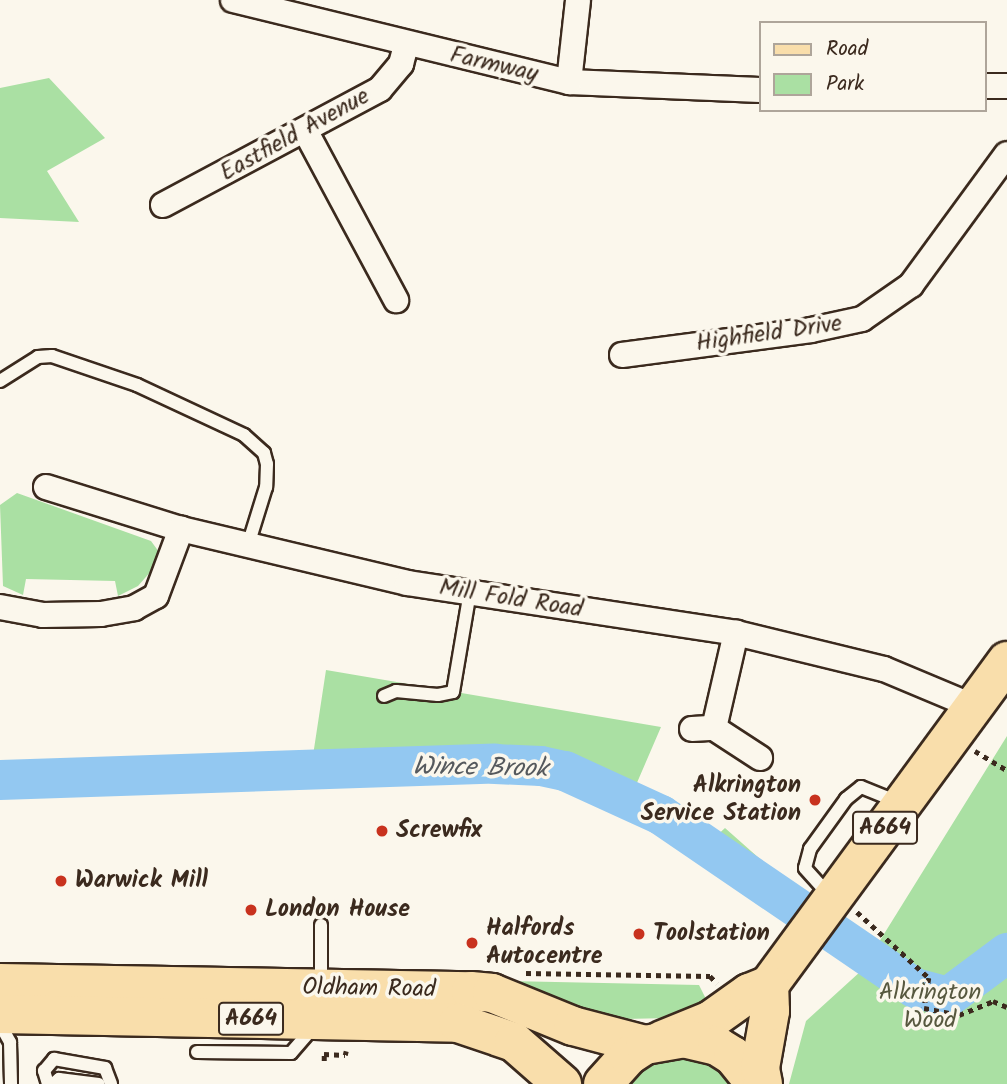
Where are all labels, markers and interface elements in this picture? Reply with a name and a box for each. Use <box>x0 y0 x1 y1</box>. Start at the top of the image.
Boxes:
legend <box>758 21 986 112</box>
text: Road <box>826 33 868 66</box>
street label: Farmway <box>447 41 541 89</box>
text: Park <box>826 68 864 101</box>
street label: Eastfield Avenue <box>215 82 375 188</box>
street label: Highfield Drive <box>694 310 844 358</box>
street label: Mill Fold Road <box>437 573 585 625</box>
water label: Wince Brook <box>412 752 548 786</box>
place label: Alkrington Service Station <box>641 772 801 828</box>
marker: Alkrington Service Station <box>807 792 823 808</box>
road number: A664 <box>852 808 918 848</box>
place label: Screwfix <box>396 817 482 845</box>
marker: Screwfix <box>374 823 390 839</box>
place label: Warwick Mill <box>75 867 208 895</box>
marker: Warwick Mill <box>53 873 69 889</box>
place label: London House <box>265 896 410 924</box>
marker: London House <box>243 902 259 918</box>
place label: Halfords Autocentre <box>486 915 603 971</box>
place label: Toolstation <box>653 920 770 948</box>
marker: Toolstation <box>631 926 647 942</box>
marker: Halfords Autocentre <box>464 935 480 951</box>
street label: Oldham Road <box>302 973 436 1005</box>
park label: Alkrington Wood <box>879 979 981 1035</box>
road number: A664 <box>218 1000 284 1038</box>

